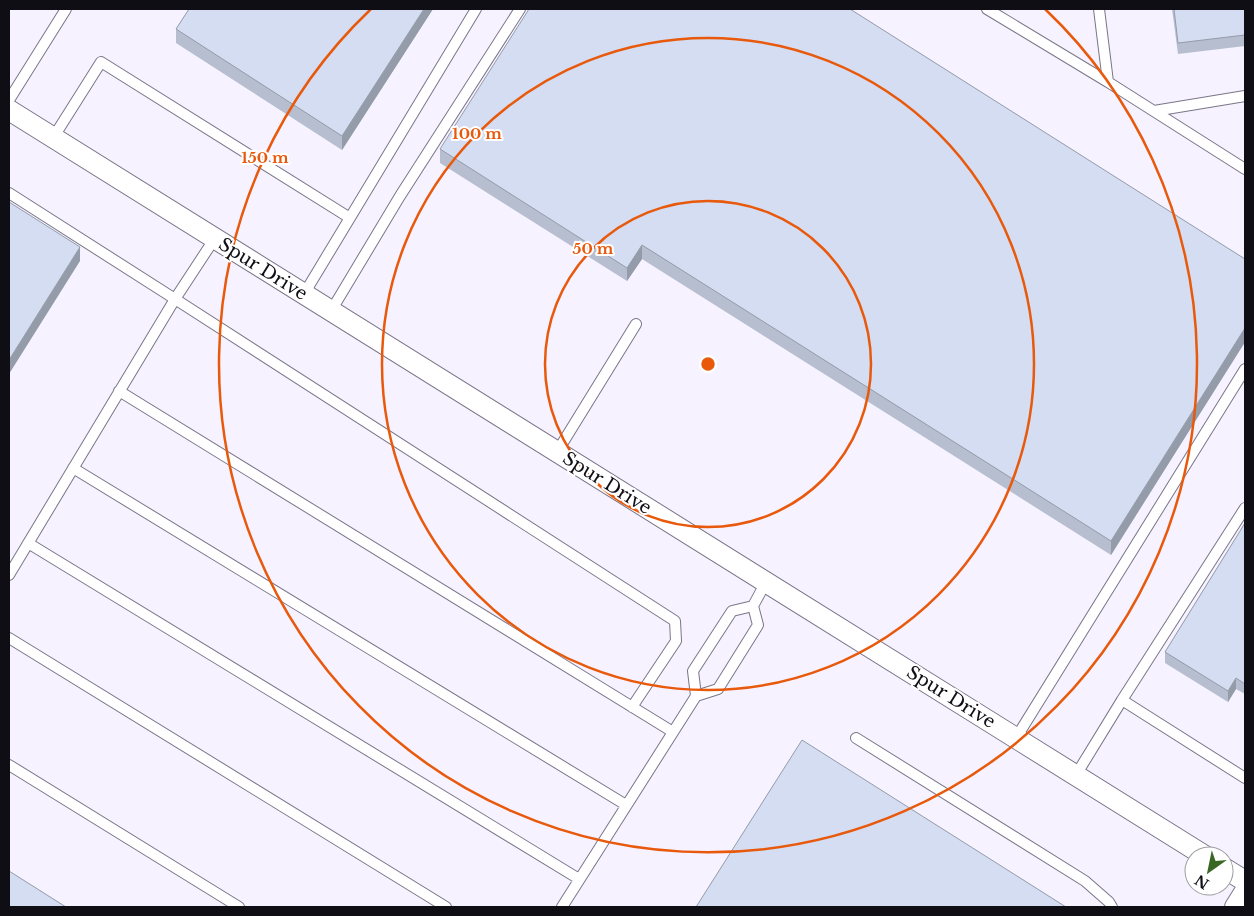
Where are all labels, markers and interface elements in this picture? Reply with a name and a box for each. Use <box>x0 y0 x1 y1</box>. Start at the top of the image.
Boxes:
text: 100 m <box>452 124 502 143</box>
text: 150 m <box>241 148 289 167</box>
street label: Spur Drive <box>215 233 311 305</box>
text: 50 m <box>573 239 614 258</box>
centre of rings <box>699 355 717 373</box>
street label: Spur Drive <box>559 447 655 519</box>
street label: Spur Drive <box>903 661 999 733</box>
north arrow <box>1184 846 1234 896</box>
text: N <box>1191 871 1212 893</box>

